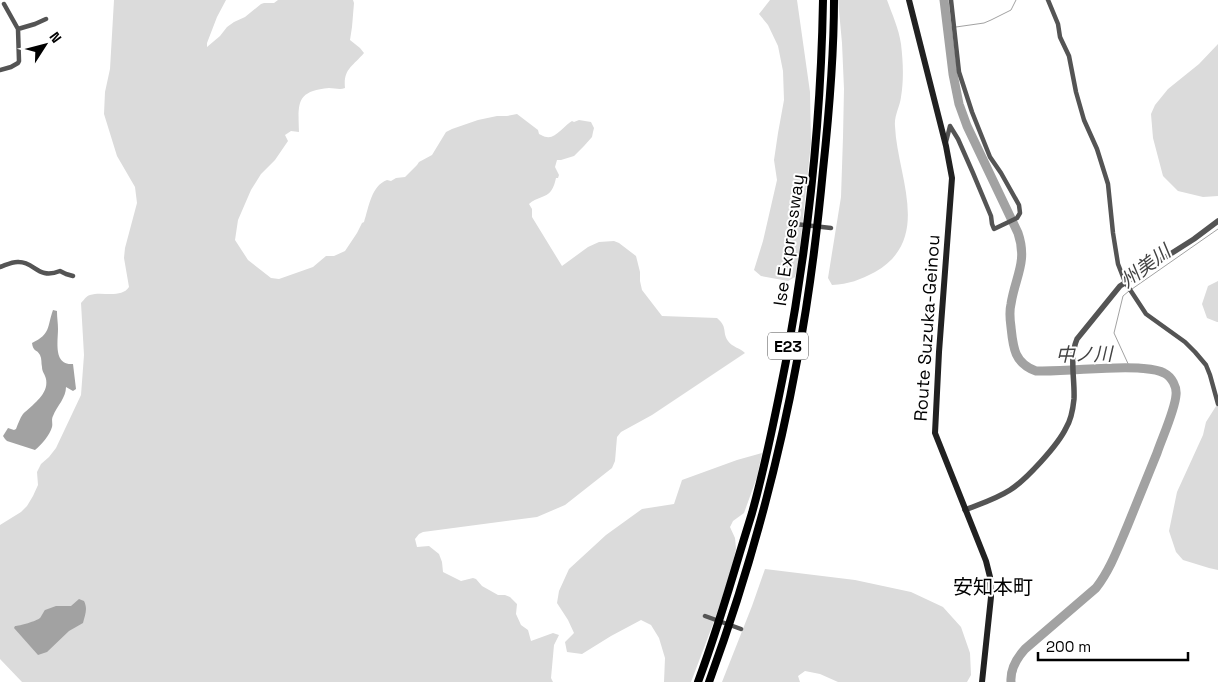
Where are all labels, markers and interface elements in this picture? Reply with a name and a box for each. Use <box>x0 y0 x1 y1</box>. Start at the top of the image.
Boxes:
north arrow <box>20 20 70 70</box>
text: N <box>45 28 66 46</box>
street label: Ise Expressway <box>768 173 809 307</box>
street label: Route Suzuka-Geinou <box>909 234 945 422</box>
water label: 州美川 <box>1115 238 1177 294</box>
road number: E23 <box>768 332 808 360</box>
water label: 中ノ川 <box>1055 341 1115 367</box>
district label: 安知本町 <box>953 574 1033 600</box>
scale bar <box>1038 630 1188 662</box>
text: 200 m <box>1046 637 1091 656</box>

